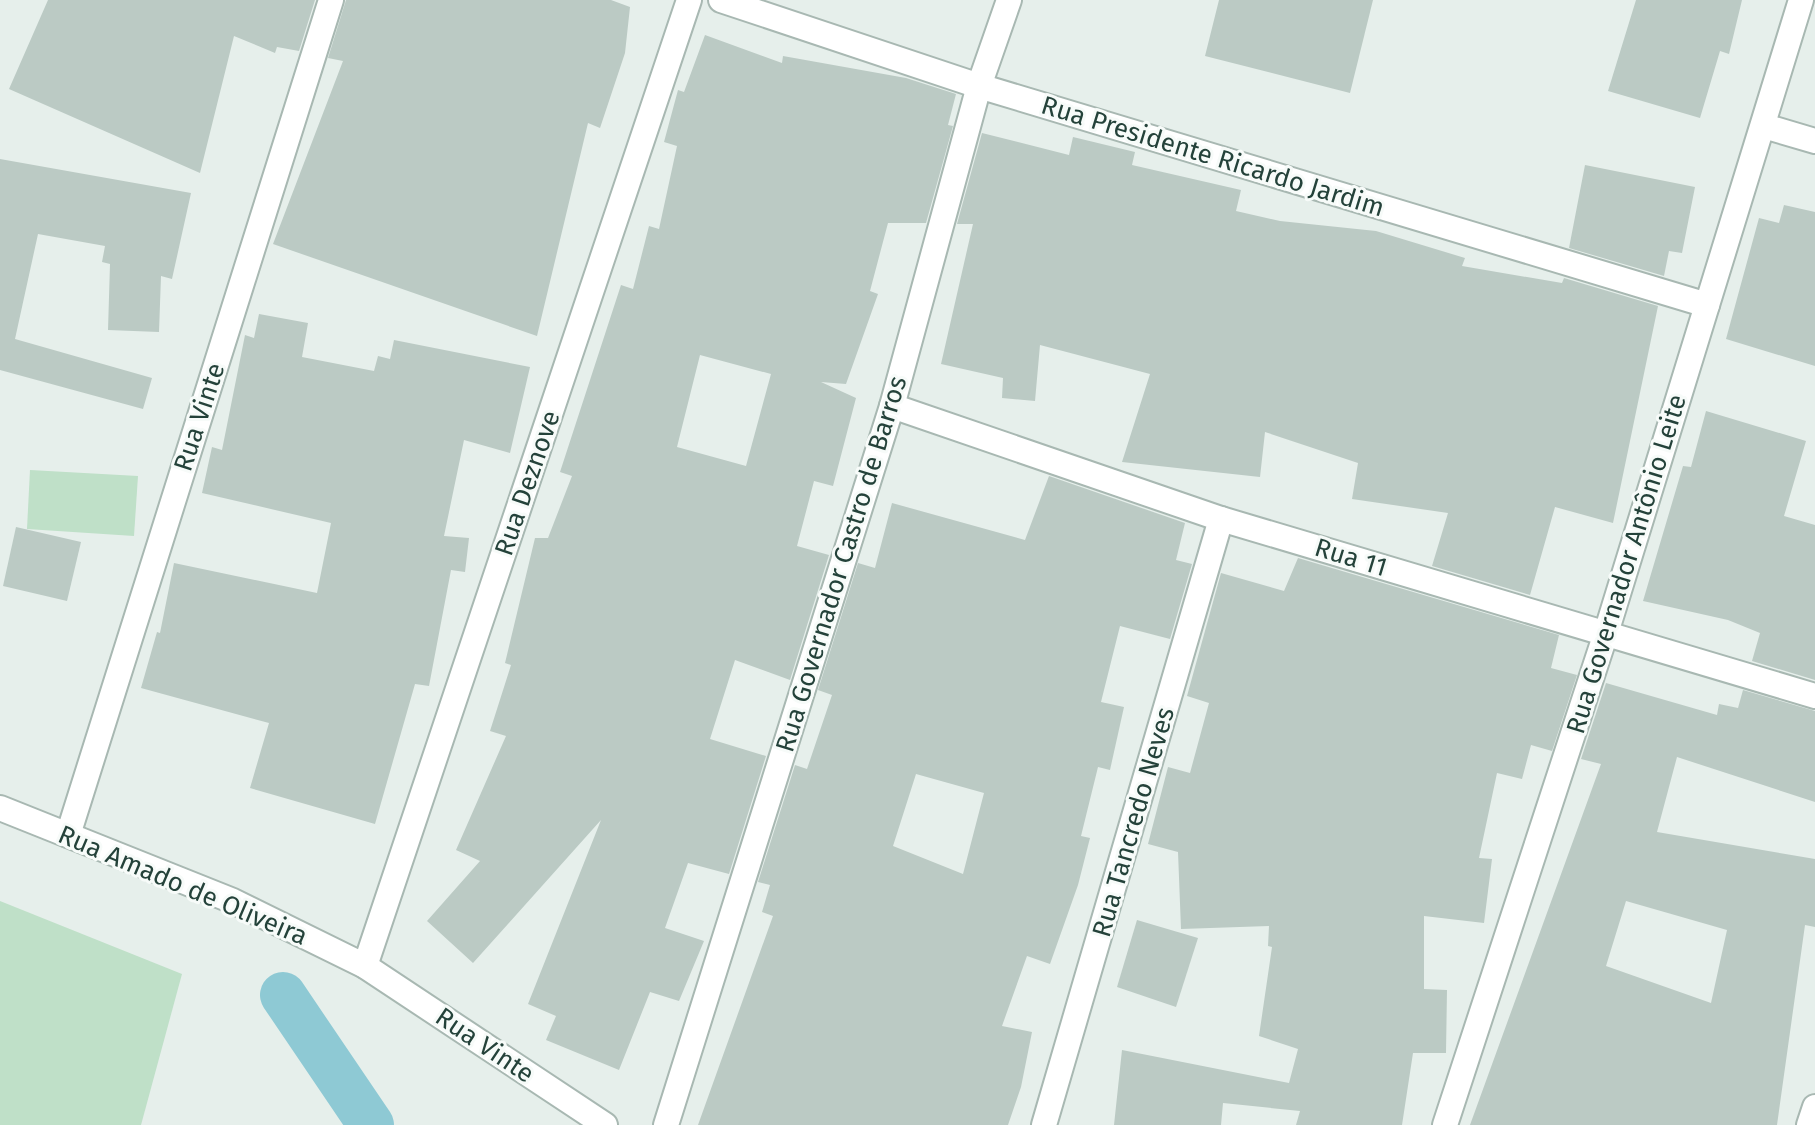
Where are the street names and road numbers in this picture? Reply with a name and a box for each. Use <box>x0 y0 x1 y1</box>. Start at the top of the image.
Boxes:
street label: Rua Presidente Ricardo Jardim <box>1038 89 1388 224</box>
street label: Rua Vinte <box>167 359 232 475</box>
street label: Rua Governador Castro de Barros <box>769 372 914 756</box>
street label: Rua Governador Antônio Leite <box>1560 391 1693 738</box>
street label: Rua Deznove <box>488 407 567 560</box>
street label: Rua 11 <box>1311 532 1391 583</box>
street label: Rua Tancredo Neves <box>1086 704 1181 941</box>
street label: Rua Amado de Oliveira <box>53 819 312 952</box>
street label: Rua Vinte <box>430 1001 540 1090</box>

